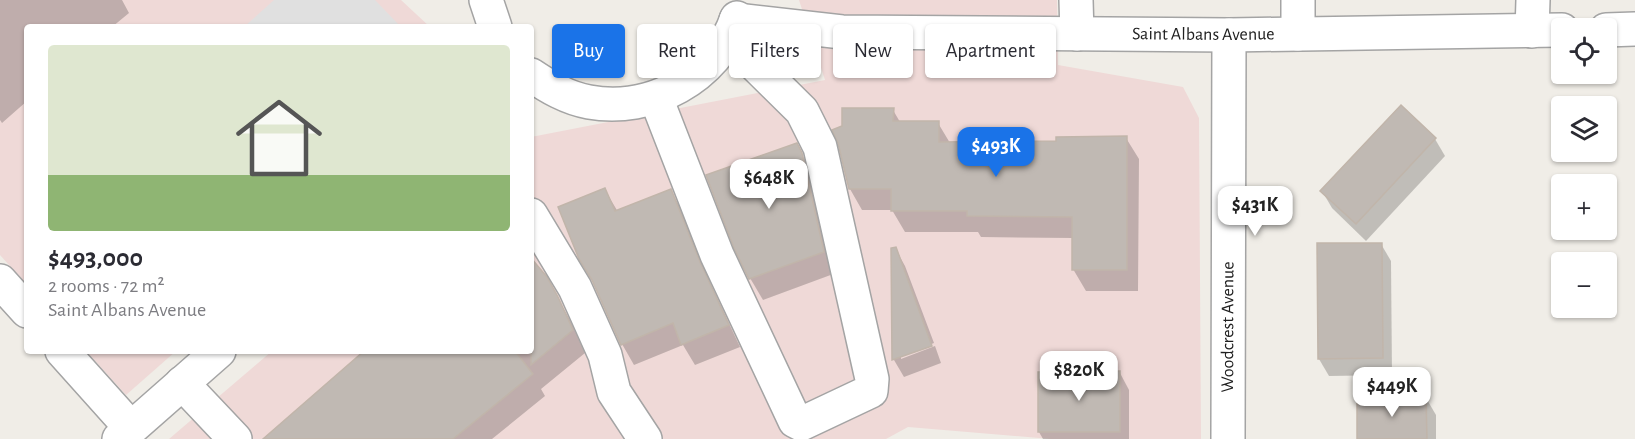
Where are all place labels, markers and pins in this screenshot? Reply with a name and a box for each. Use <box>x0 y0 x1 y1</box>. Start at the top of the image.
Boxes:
pin: $493K <box>954 127 1038 178</box>
pin: $648K <box>727 159 811 210</box>
pin: $431K <box>1213 186 1297 237</box>
pin: $820K <box>1037 351 1121 402</box>
pin: $449K <box>1350 367 1434 418</box>

